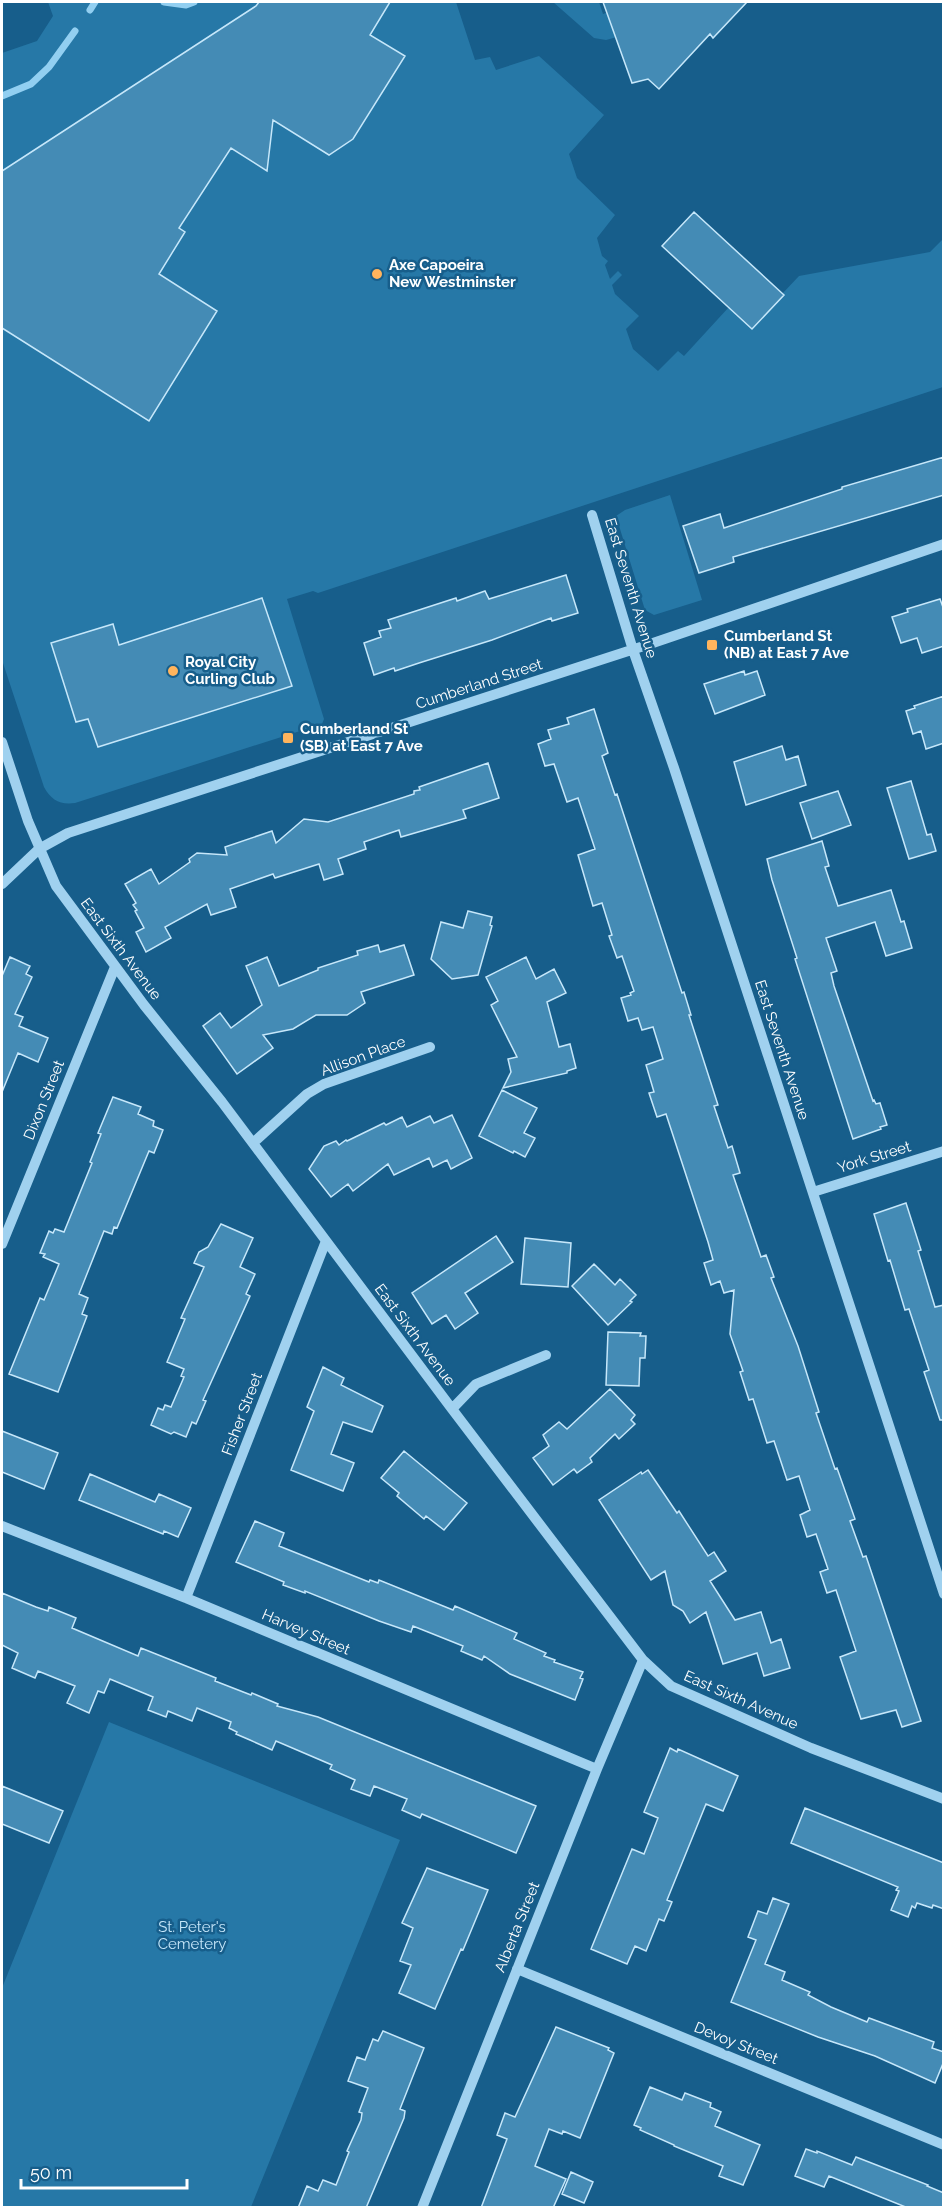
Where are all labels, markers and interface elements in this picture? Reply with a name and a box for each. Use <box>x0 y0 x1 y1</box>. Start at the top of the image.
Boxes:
place label: Axe Capoeira New Westminster <box>389 256 516 291</box>
marker: Axe Capoeira New Westminster <box>370 267 384 281</box>
street label: East Seventh Avenue <box>601 516 661 661</box>
place label: Cumberland St (NB) at East 7 Ave <box>724 627 849 662</box>
marker: Cumberland St (NB) at East 7 Ave <box>705 638 719 652</box>
place label: Royal City Curling Club <box>185 653 275 688</box>
street label: Cumberland Street <box>413 655 545 713</box>
marker: Royal City Curling Club <box>166 664 180 678</box>
place label: Cumberland St (SB) at East 7 Ave <box>300 720 423 755</box>
marker: Cumberland St (SB) at East 7 Ave <box>281 731 295 745</box>
street label: East Sixth Avenue <box>77 894 165 1004</box>
street label: East Seventh Avenue <box>751 978 813 1122</box>
street label: Allison Place <box>318 1032 408 1080</box>
street label: Dixon Street <box>20 1058 68 1142</box>
street label: York Street <box>835 1137 913 1177</box>
street label: East Sixth Avenue <box>371 1280 459 1390</box>
street label: Fisher Street <box>218 1370 266 1458</box>
street label: Harvey Street <box>259 1605 353 1659</box>
street label: East Sixth Avenue <box>681 1667 801 1733</box>
street label: Alberta Street <box>491 1879 543 1975</box>
park label: St. Peter's Cemetery <box>158 1918 226 1953</box>
street label: Devoy Street <box>691 2018 781 2068</box>
scale bar <box>21 2152 188 2190</box>
text: 50 m <box>30 2162 72 2183</box>

